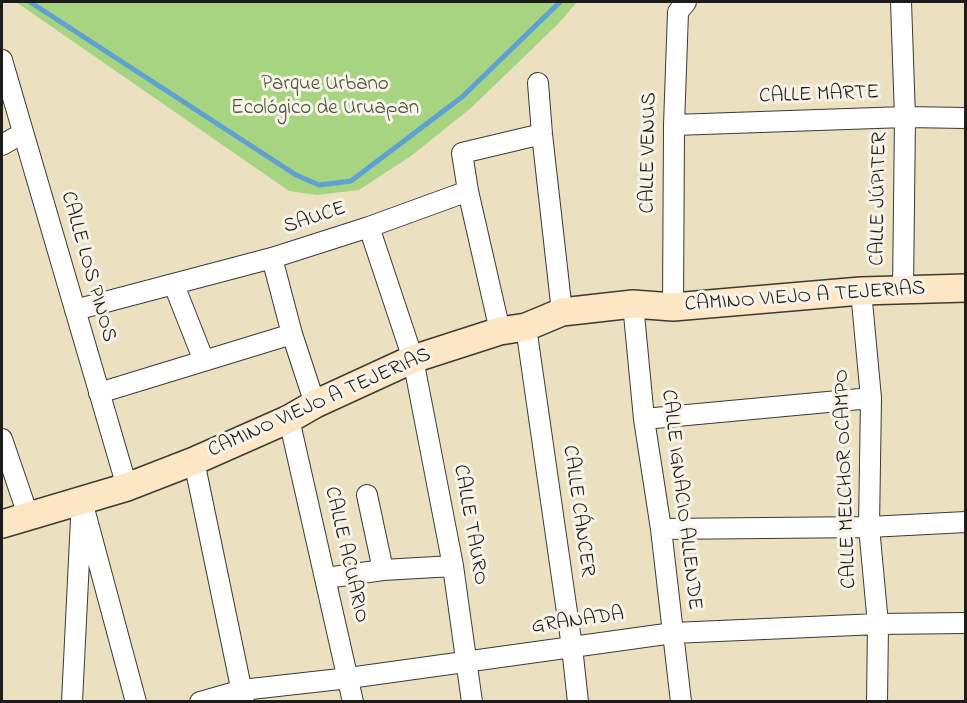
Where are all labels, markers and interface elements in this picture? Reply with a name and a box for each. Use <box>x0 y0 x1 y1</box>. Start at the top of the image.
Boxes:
park label: Parque Urbano Ecológico de Uruapan <box>231 73 419 123</box>
street label: CALLE MARTE <box>759 81 879 111</box>
street label: CALLE VENUS <box>636 92 664 214</box>
street label: CALLE JÚPITER <box>866 132 894 266</box>
street label: CALLE LOS PINOS <box>53 189 121 345</box>
street label: SAUCE <box>281 197 349 241</box>
street label: CAMINO VIEJO A TEJERIAS <box>684 277 926 319</box>
street label: CAMINO VIEJO A TEJERIAS <box>205 343 435 465</box>
street label: CALLE MELCHOR OCAMPO <box>831 369 863 589</box>
street label: CALLE IGNACIO ALLENDE <box>654 388 706 612</box>
street label: CALLE CÁNCER <box>555 444 599 578</box>
street label: CALLE TAURO <box>446 463 492 587</box>
street label: CALLE ACUARIO <box>317 484 373 626</box>
street label: GRANADA <box>530 603 626 641</box>

